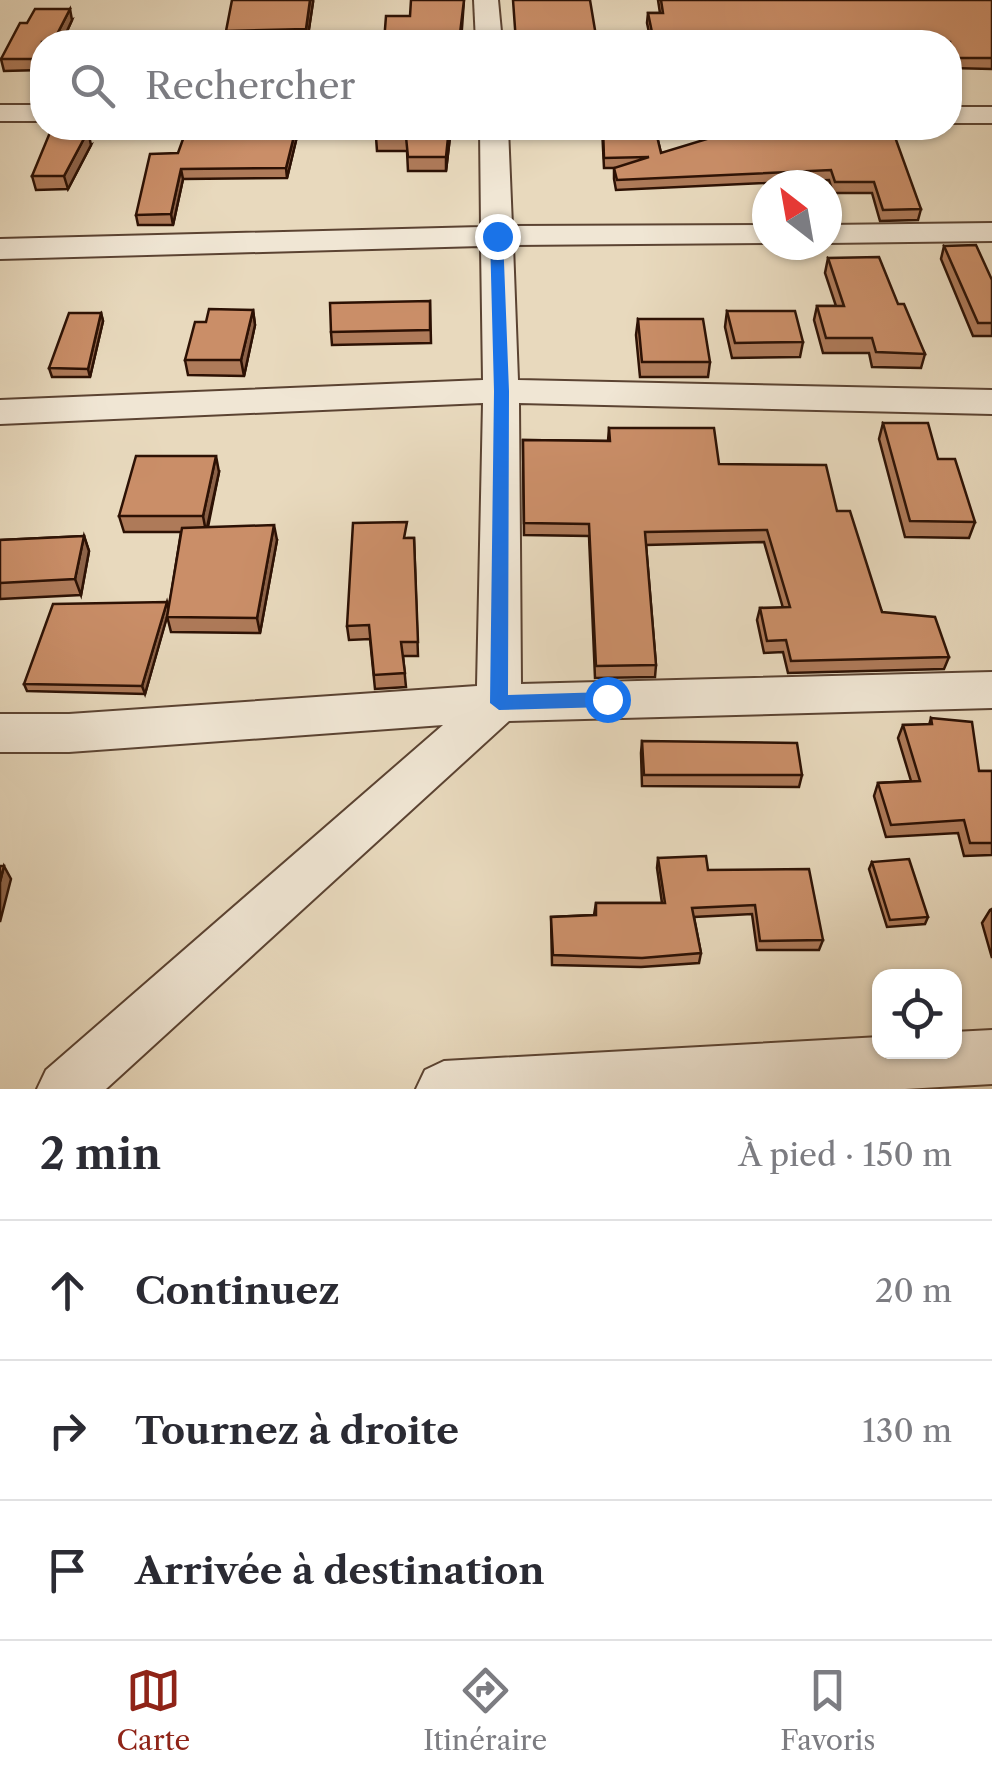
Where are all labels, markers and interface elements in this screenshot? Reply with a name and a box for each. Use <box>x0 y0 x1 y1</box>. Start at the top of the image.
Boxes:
search box <box>30 30 962 140</box>
icon: search <box>65 58 120 113</box>
text: Rechercher <box>145 62 355 109</box>
north arrow <box>752 170 842 260</box>
route end <box>475 214 521 260</box>
route start <box>585 677 631 723</box>
map controls <box>872 969 962 1059</box>
button: locate <box>872 969 962 1059</box>
text: 2 min <box>40 1128 161 1180</box>
text: À pied · 150 m <box>739 1135 952 1174</box>
icon: ahead <box>40 1263 95 1318</box>
text: Continuez <box>135 1267 340 1314</box>
text: 20 m <box>875 1271 952 1310</box>
icon: right <box>40 1403 95 1458</box>
text: Tournez à droite <box>135 1407 459 1454</box>
text: 130 m <box>862 1411 952 1450</box>
icon: arrive <box>40 1543 95 1598</box>
text: Arrivée à destination <box>135 1547 545 1594</box>
tab: Carte <box>117 1663 190 1757</box>
tab: Itinéraire <box>423 1663 547 1757</box>
tab: Favoris <box>780 1663 875 1757</box>

